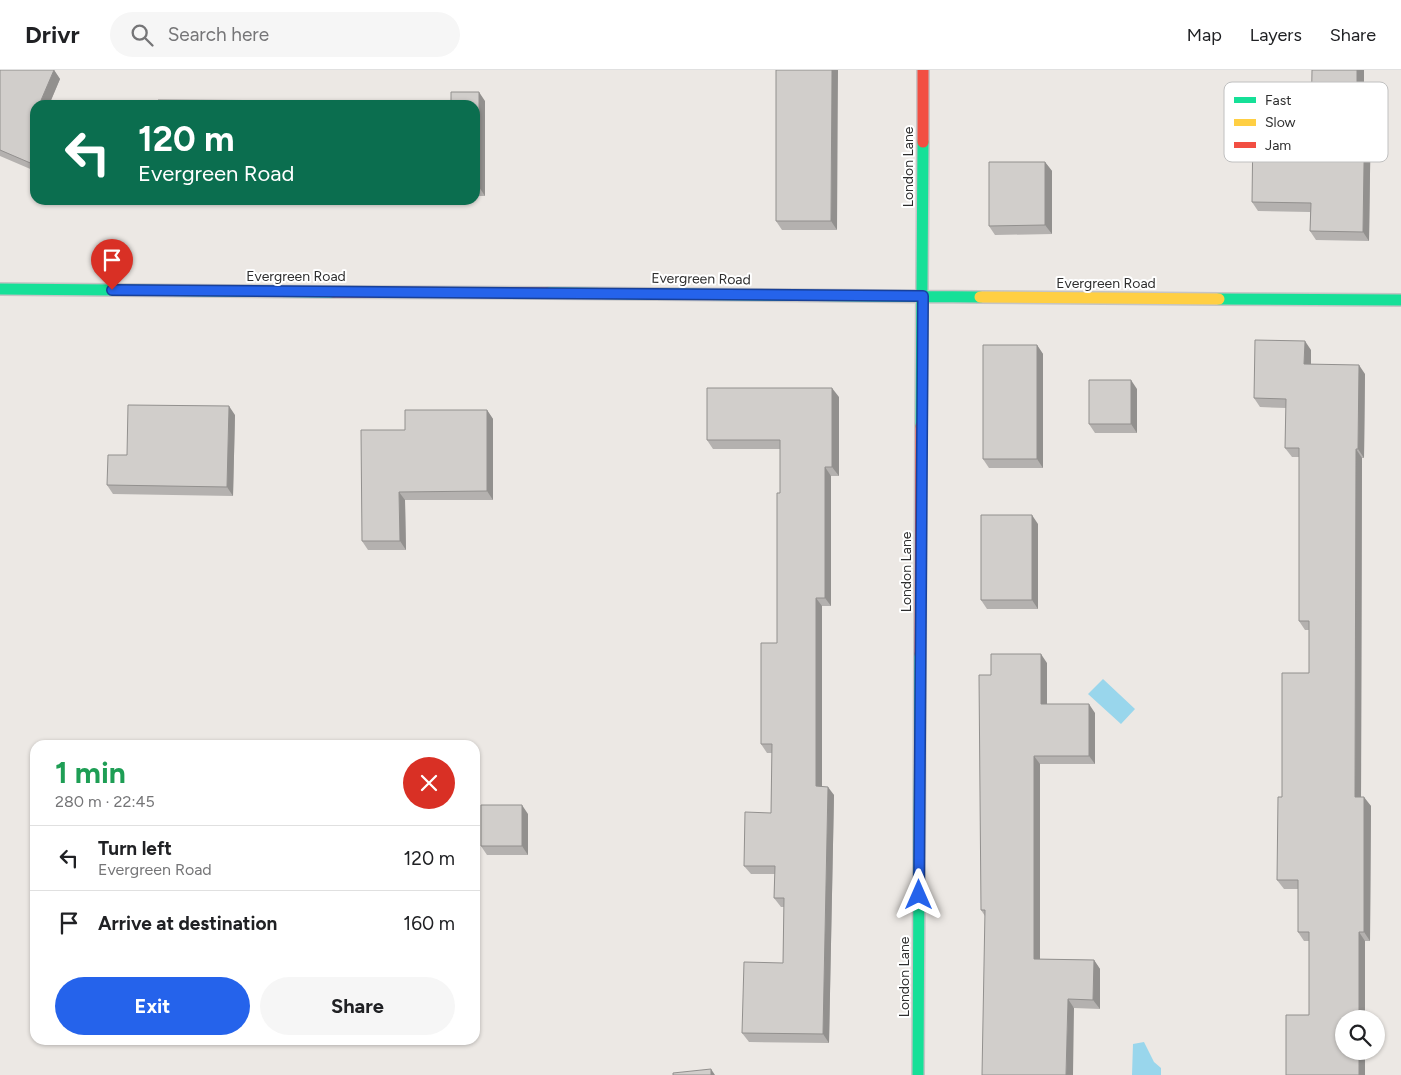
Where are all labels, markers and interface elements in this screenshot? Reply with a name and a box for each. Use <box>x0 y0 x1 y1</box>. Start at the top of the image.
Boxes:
search box <box>110 12 460 57</box>
text: Drivr <box>25 20 80 49</box>
icon: search <box>128 21 156 49</box>
text: Search here <box>168 23 269 46</box>
text: Map <box>1187 24 1222 46</box>
text: Layers <box>1250 24 1302 46</box>
text: Share <box>1330 24 1376 46</box>
legend <box>1224 82 1388 162</box>
text: Fast <box>1265 92 1291 109</box>
text: Slow <box>1265 114 1296 131</box>
text: 120 m <box>138 118 235 160</box>
icon: left <box>55 120 120 185</box>
street label: London Lane <box>900 126 917 207</box>
text: Jam <box>1265 137 1291 154</box>
text: Evergreen Road <box>138 160 294 187</box>
pin <box>91 239 133 290</box>
icon: arrive <box>98 246 126 274</box>
street label: Evergreen Road <box>246 268 346 285</box>
street label: Evergreen Road <box>651 270 751 288</box>
street label: Evergreen Road <box>1056 275 1156 292</box>
street label: London Lane <box>898 531 915 612</box>
text: 1 min <box>55 754 126 791</box>
button: close <box>403 757 455 809</box>
text: 280 m · 22:45 <box>55 792 155 811</box>
text: Turn left <box>98 837 172 860</box>
icon: left <box>55 844 83 872</box>
text: 120 m <box>403 847 455 870</box>
text: Evergreen Road <box>98 860 212 879</box>
position arrow <box>892 868 944 920</box>
icon: arrive <box>55 909 83 937</box>
text: Arrive at destination <box>98 912 277 935</box>
text: 160 m <box>403 912 455 935</box>
street label: London Lane <box>896 936 913 1017</box>
button: Exit <box>55 977 250 1035</box>
button: Share <box>260 977 455 1035</box>
map controls <box>1335 1010 1385 1060</box>
button: search <box>1335 1010 1385 1060</box>

